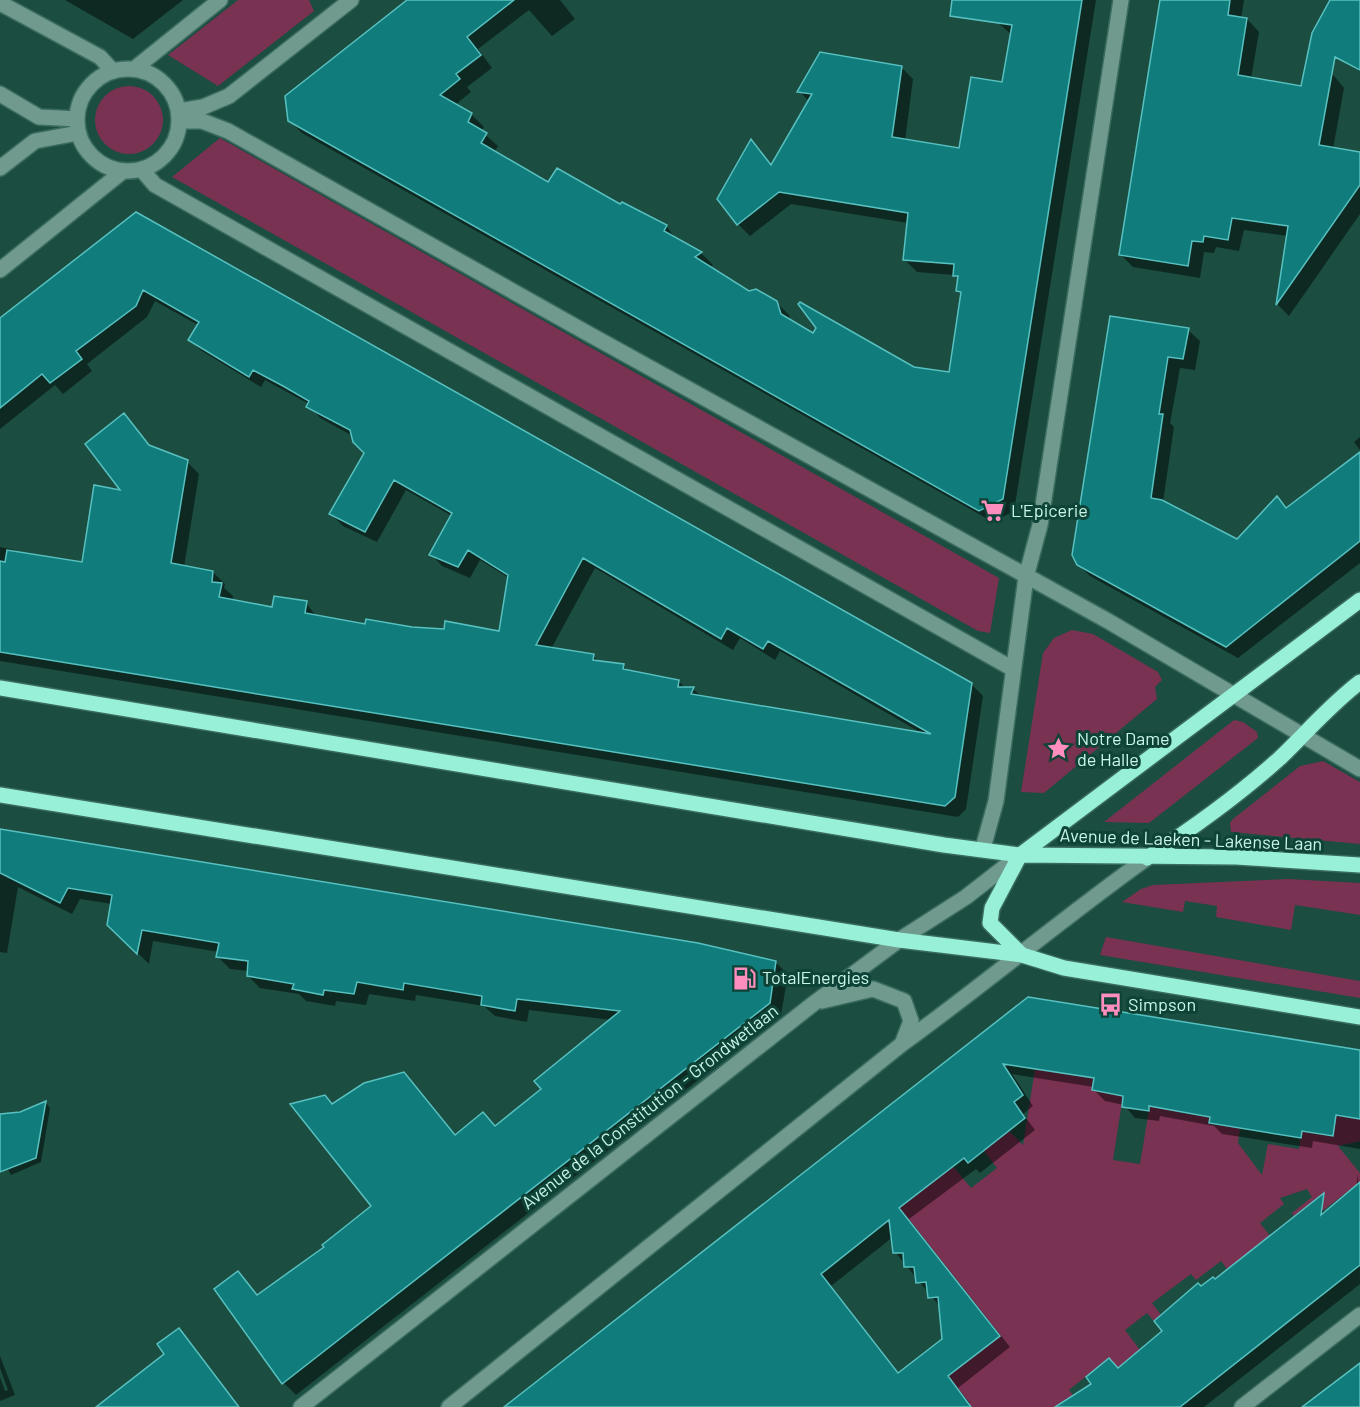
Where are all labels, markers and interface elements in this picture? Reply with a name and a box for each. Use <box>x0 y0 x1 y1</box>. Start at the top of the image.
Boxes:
supermarket icon: L'Epicerie <box>980 498 1006 524</box>
place label: L'Epicerie <box>1011 499 1088 521</box>
place label: Notre Dame de Halle <box>1077 727 1170 770</box>
place icon: Notre Dame de Halle <box>1046 736 1072 762</box>
street label: Avenue de Laeken - Lakense Laan <box>1059 823 1323 855</box>
fuel station icon: TotalEnergies <box>731 965 757 991</box>
place label: TotalEnergies <box>762 966 869 988</box>
bus stop icon: Simpson <box>1097 992 1123 1018</box>
place label: Simpson <box>1128 993 1196 1015</box>
street label: Avenue de la Constitution - Grondwetlaan <box>517 999 782 1213</box>

